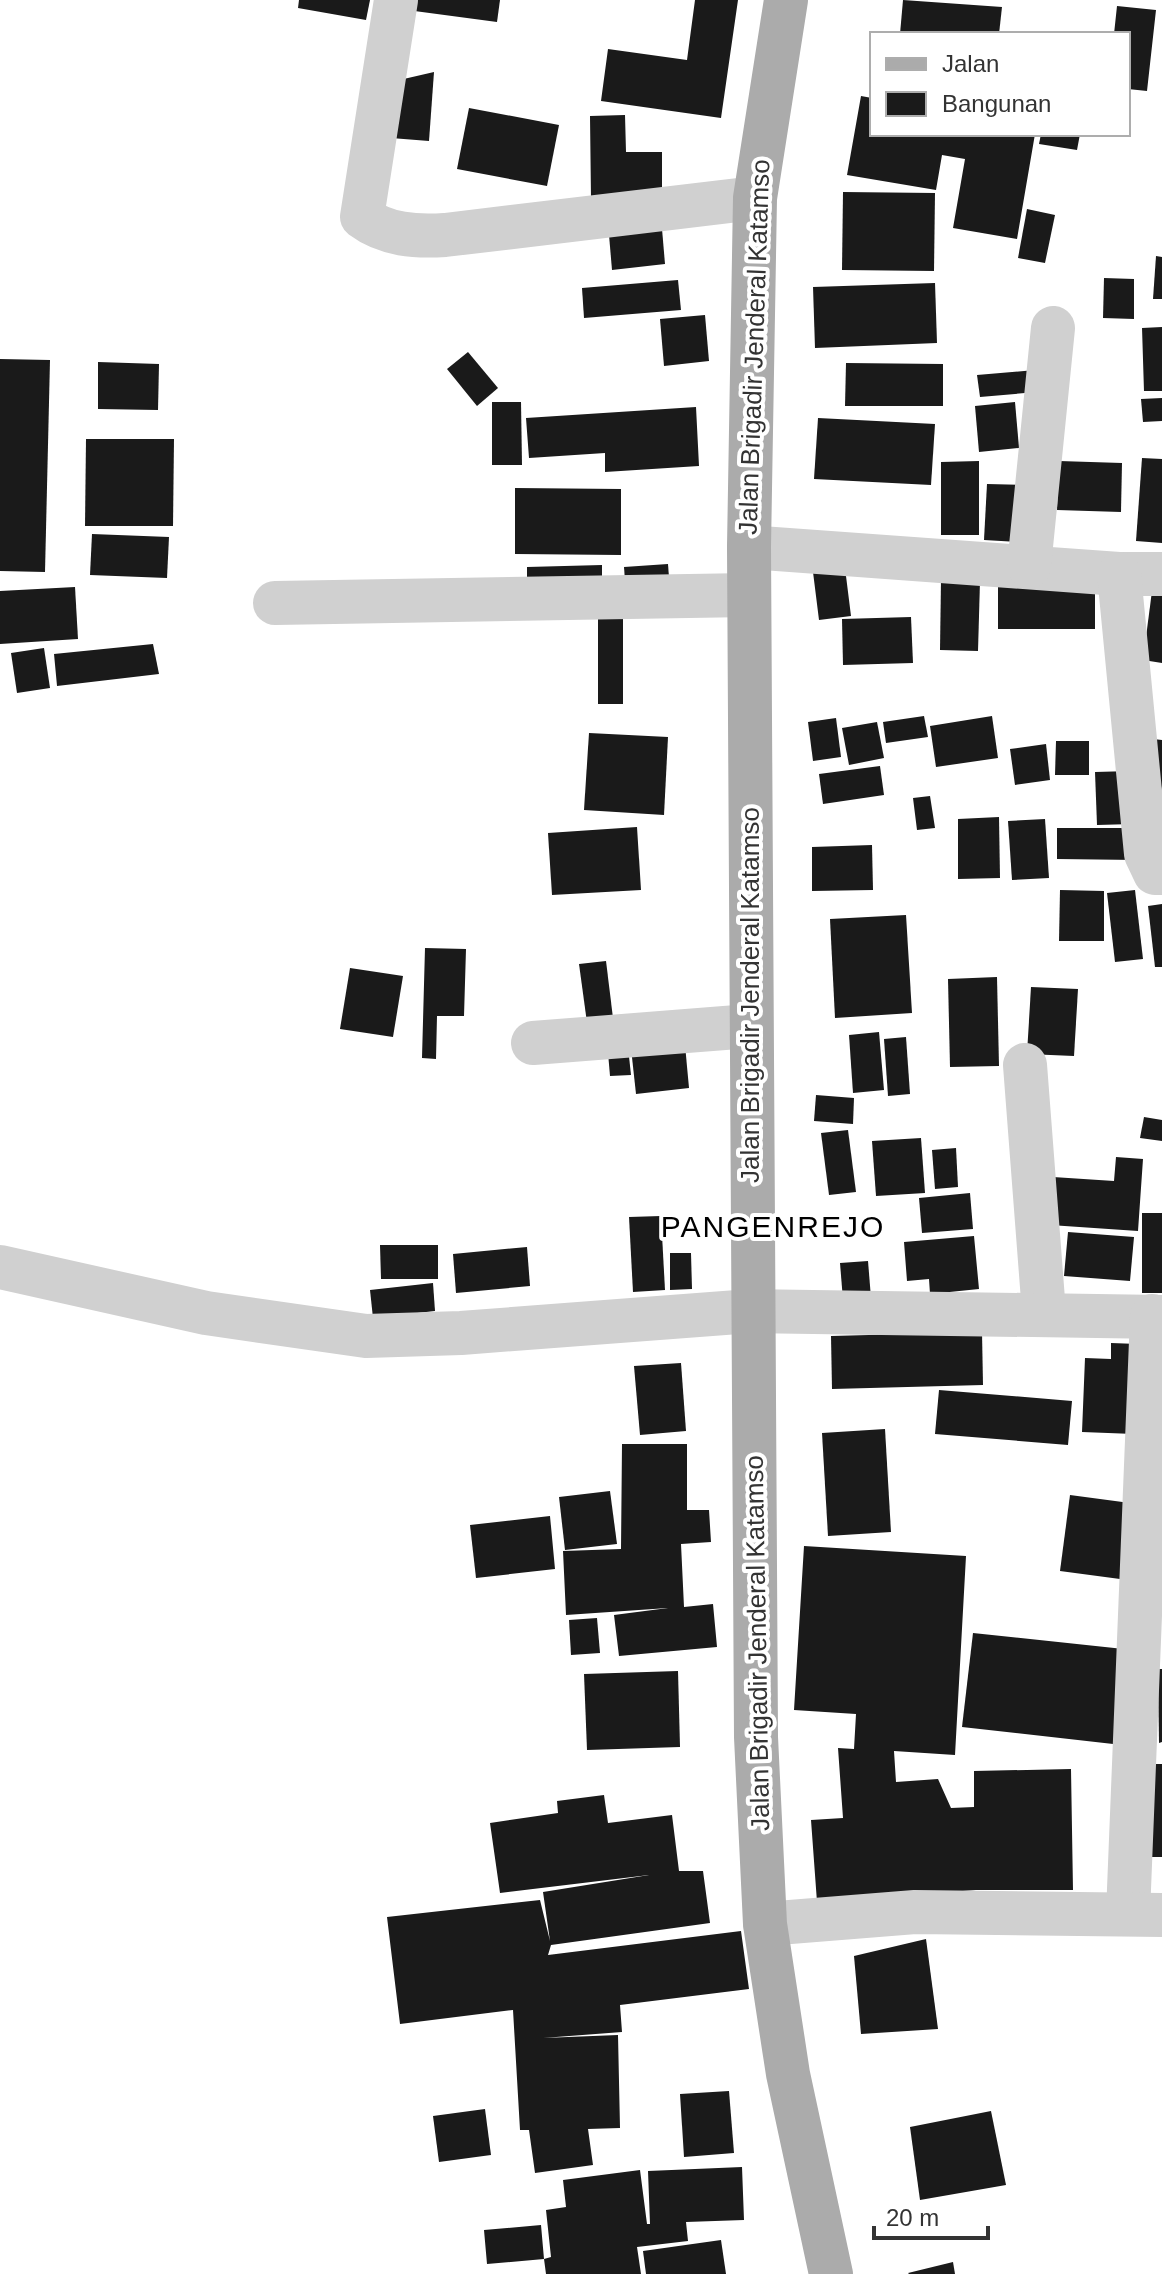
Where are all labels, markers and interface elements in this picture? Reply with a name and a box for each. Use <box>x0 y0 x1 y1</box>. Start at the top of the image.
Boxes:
legend <box>870 32 1130 136</box>
text: Jalan <box>942 50 999 77</box>
text: Bangunan <box>942 90 1051 117</box>
street label: Jalan Brigadir Jenderal Katamso <box>732 159 776 535</box>
street label: Jalan Brigadir Jenderal Katamso <box>735 807 765 1183</box>
district label: PANGENREJO <box>661 1210 885 1243</box>
street label: Jalan Brigadir Jenderal Katamso <box>739 1455 775 1831</box>
scale bar <box>874 2190 988 2240</box>
text: 20 m <box>886 2204 939 2231</box>

